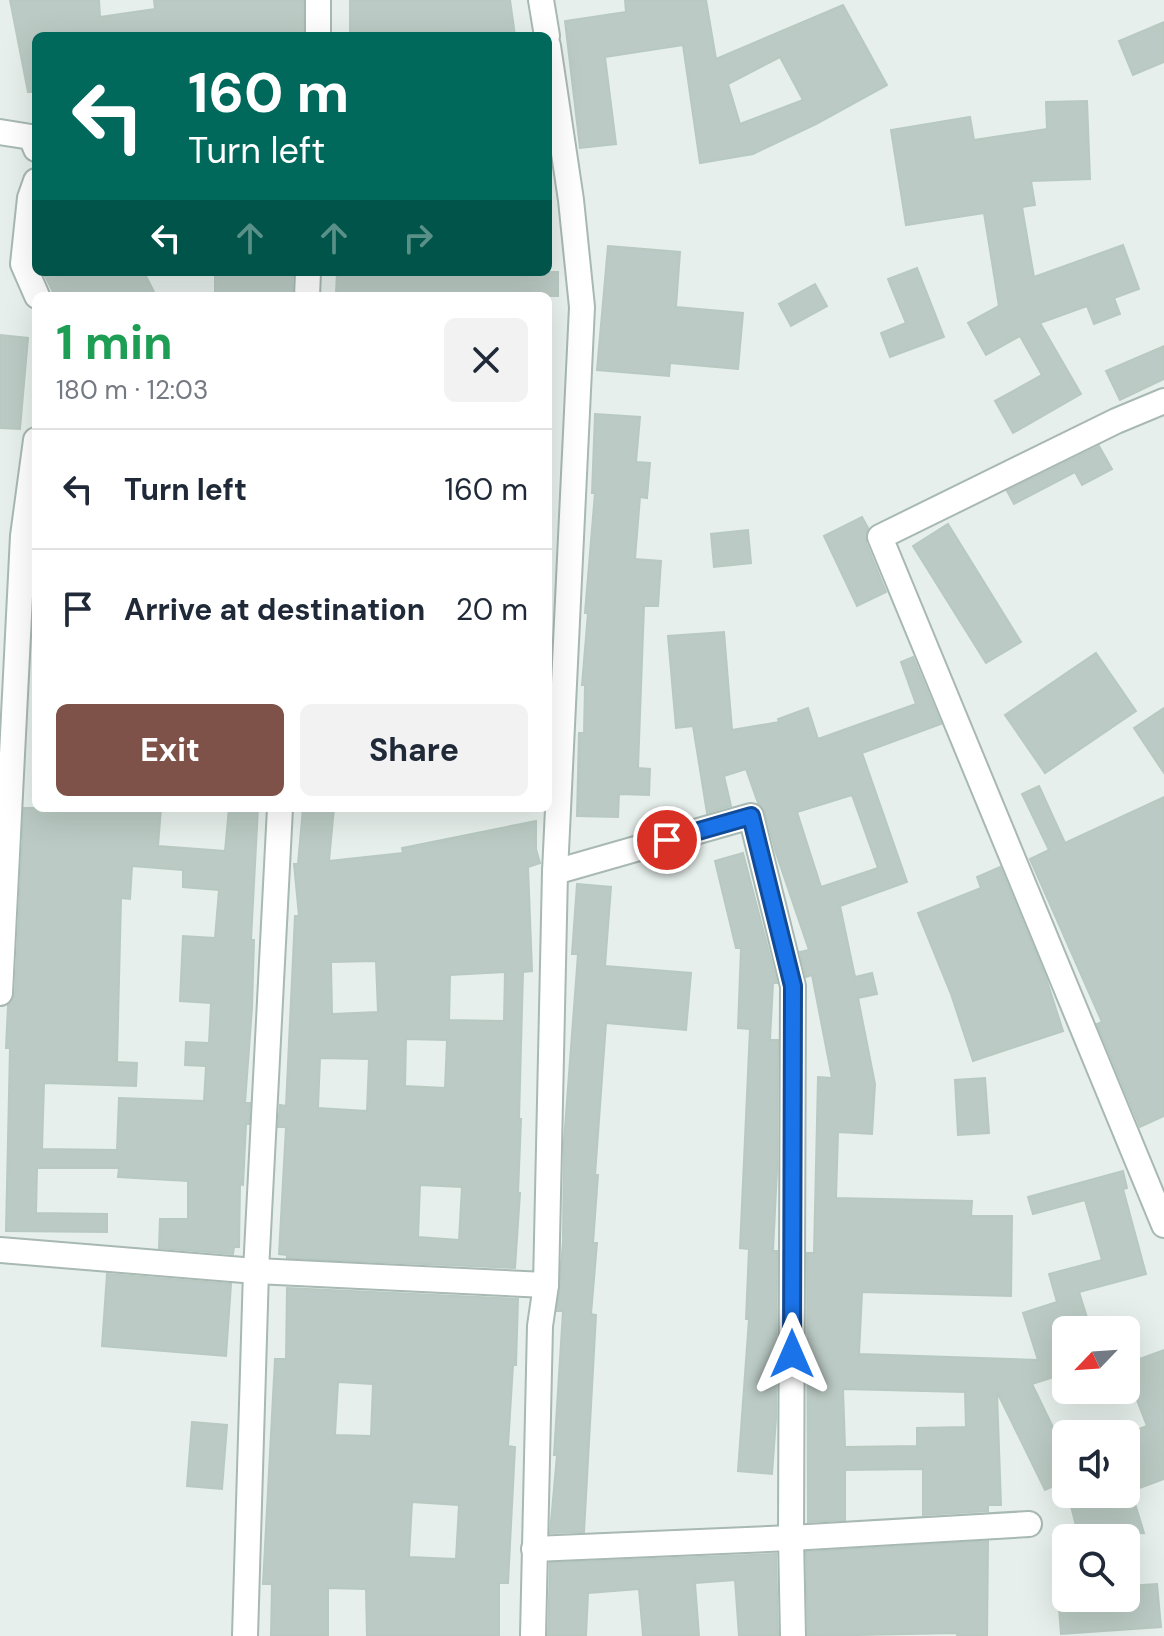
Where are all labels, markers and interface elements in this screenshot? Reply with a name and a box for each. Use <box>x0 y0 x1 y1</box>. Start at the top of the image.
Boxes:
text: 160 m <box>188 56 349 129</box>
icon: left <box>56 64 160 168</box>
text: Turn left <box>188 127 325 174</box>
icon: left <box>144 216 188 260</box>
icon: ahead <box>228 216 272 260</box>
icon: ahead <box>312 216 356 260</box>
icon: right <box>396 216 440 260</box>
text: 1 min <box>56 311 173 374</box>
button: close <box>444 318 528 402</box>
text: 180 m · 12:03 <box>56 373 208 407</box>
icon: left <box>56 467 100 511</box>
text: Turn left <box>124 470 247 509</box>
text: 160 m <box>445 470 528 509</box>
icon: arrive <box>56 587 100 631</box>
text: Arrive at destination <box>124 590 425 629</box>
text: 20 m <box>456 590 528 629</box>
button: Exit <box>56 704 284 796</box>
button: Share <box>300 704 528 796</box>
pin <box>633 806 701 874</box>
icon: arrive <box>645 818 689 862</box>
position arrow <box>750 1312 834 1396</box>
north arrow <box>1052 1316 1140 1404</box>
map controls <box>1052 1316 1140 1612</box>
button: sound <box>1052 1420 1140 1508</box>
button: search <box>1052 1524 1140 1612</box>

